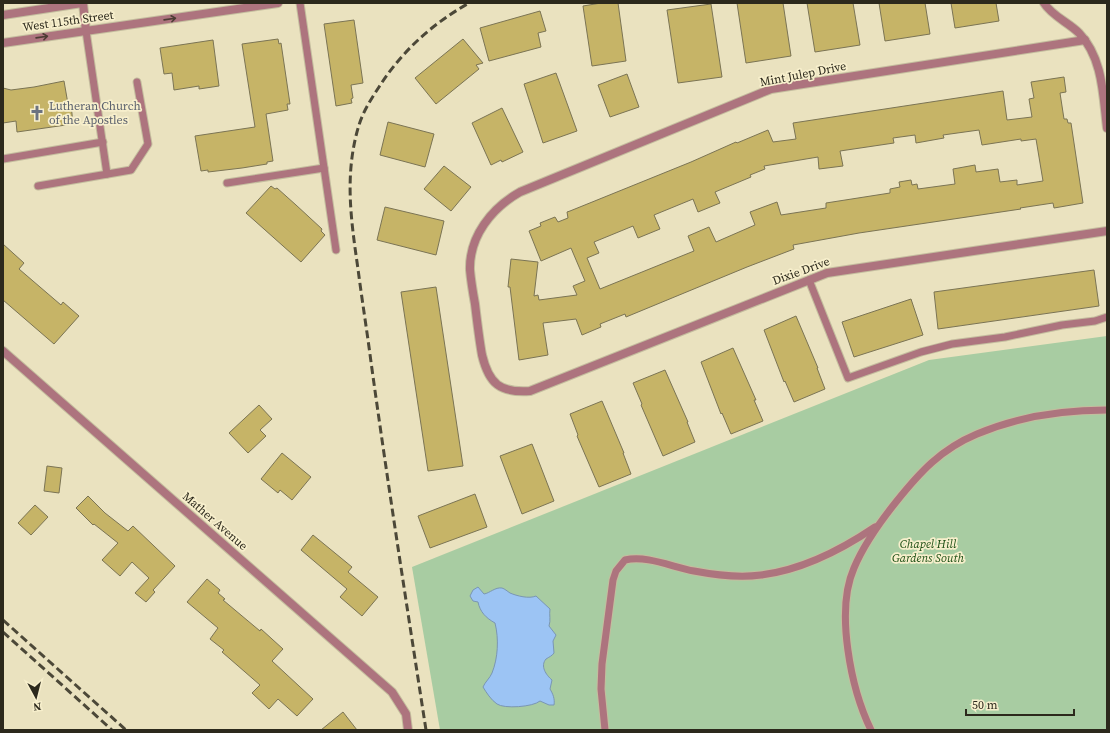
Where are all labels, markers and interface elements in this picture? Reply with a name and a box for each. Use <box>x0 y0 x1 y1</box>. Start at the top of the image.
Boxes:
street label: West 115th Street <box>22 7 115 35</box>
one-way arrow <box>163 15 176 23</box>
one-way arrow <box>35 33 48 41</box>
street label: Mint Julep Drive <box>758 58 848 90</box>
place label: Lutheran Church of the Apostles <box>49 98 141 128</box>
church icon: Lutheran Church of the Apostles <box>28 104 46 122</box>
street label: Dixie Drive <box>770 253 832 289</box>
street label: Mather Avenue <box>179 488 251 554</box>
park label: Chapel Hill Gardens South <box>892 536 965 566</box>
north arrow <box>16 677 56 717</box>
scale bar <box>966 691 1074 717</box>
text: 50 m <box>972 697 998 713</box>
text: N <box>32 698 42 714</box>

